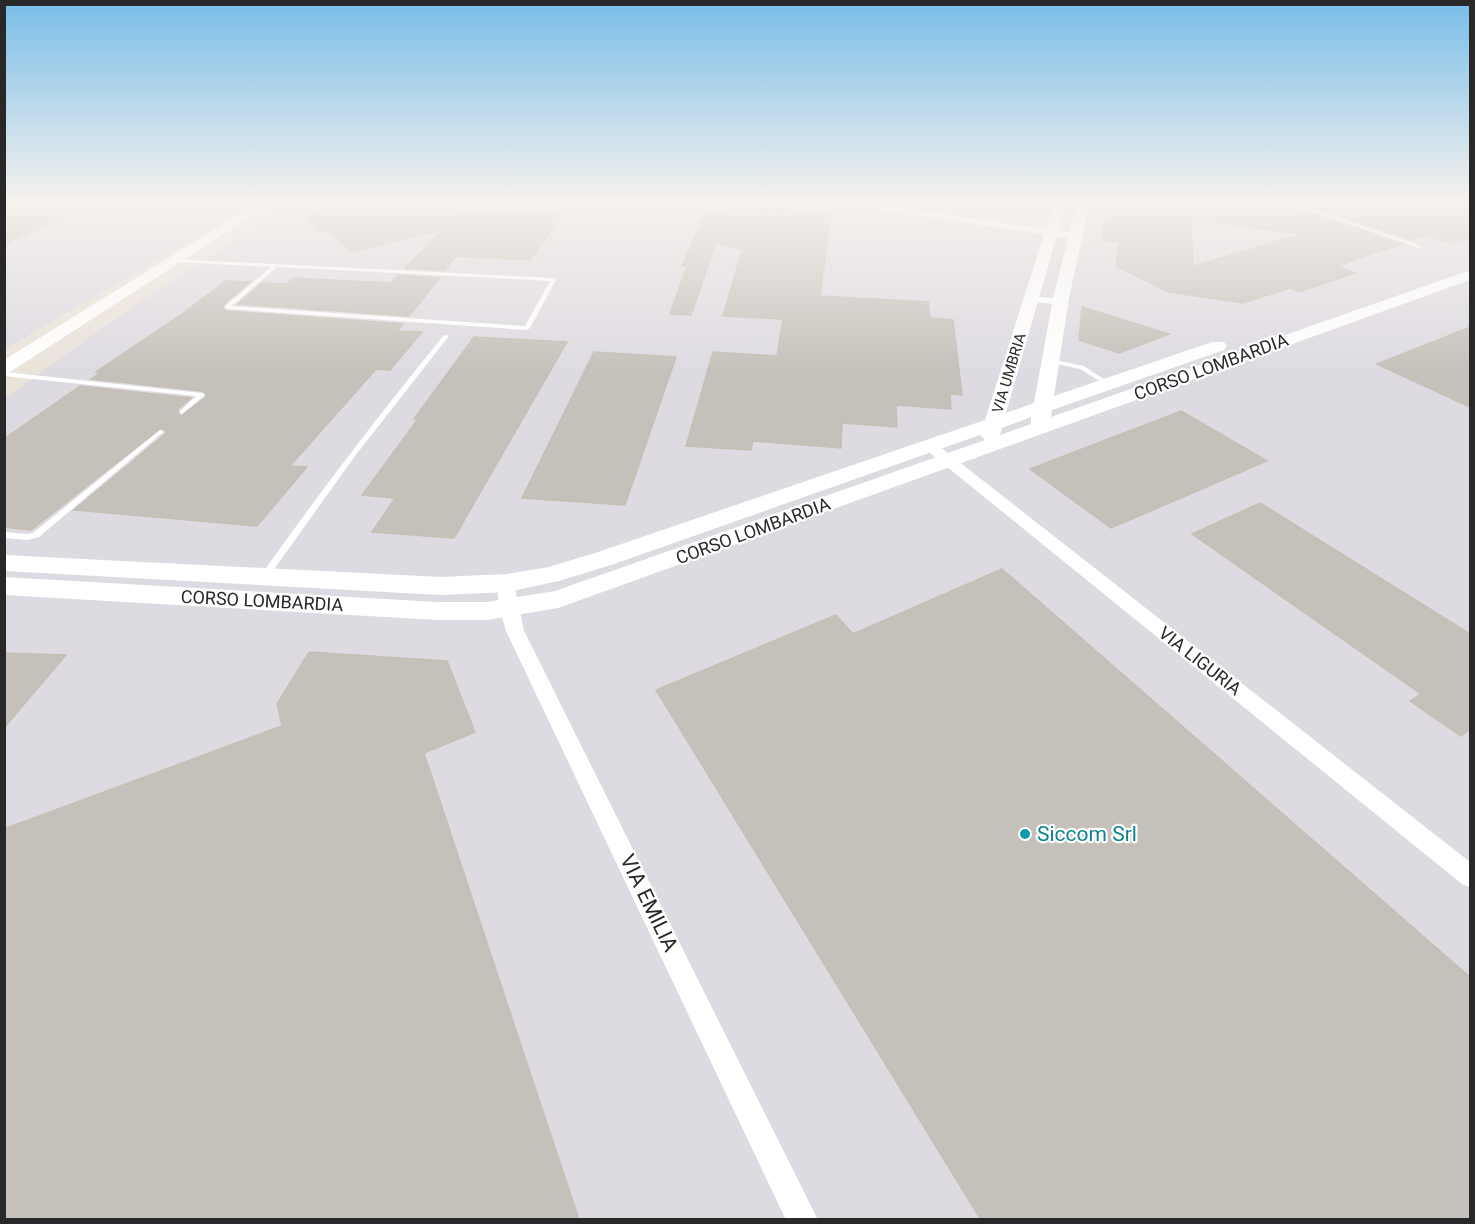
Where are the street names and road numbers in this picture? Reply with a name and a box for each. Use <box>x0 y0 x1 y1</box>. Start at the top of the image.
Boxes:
street label: CORSO LOMBARDIA <box>1131 329 1291 404</box>
street label: VIA UMBRIA <box>988 331 1030 415</box>
street label: CORSO LOMBARDIA <box>673 493 833 568</box>
street label: CORSO LOMBARDIA <box>180 586 344 615</box>
street label: VIA LIGURIA <box>1155 622 1246 700</box>
street label: VIA EMILIA <box>615 851 683 956</box>

